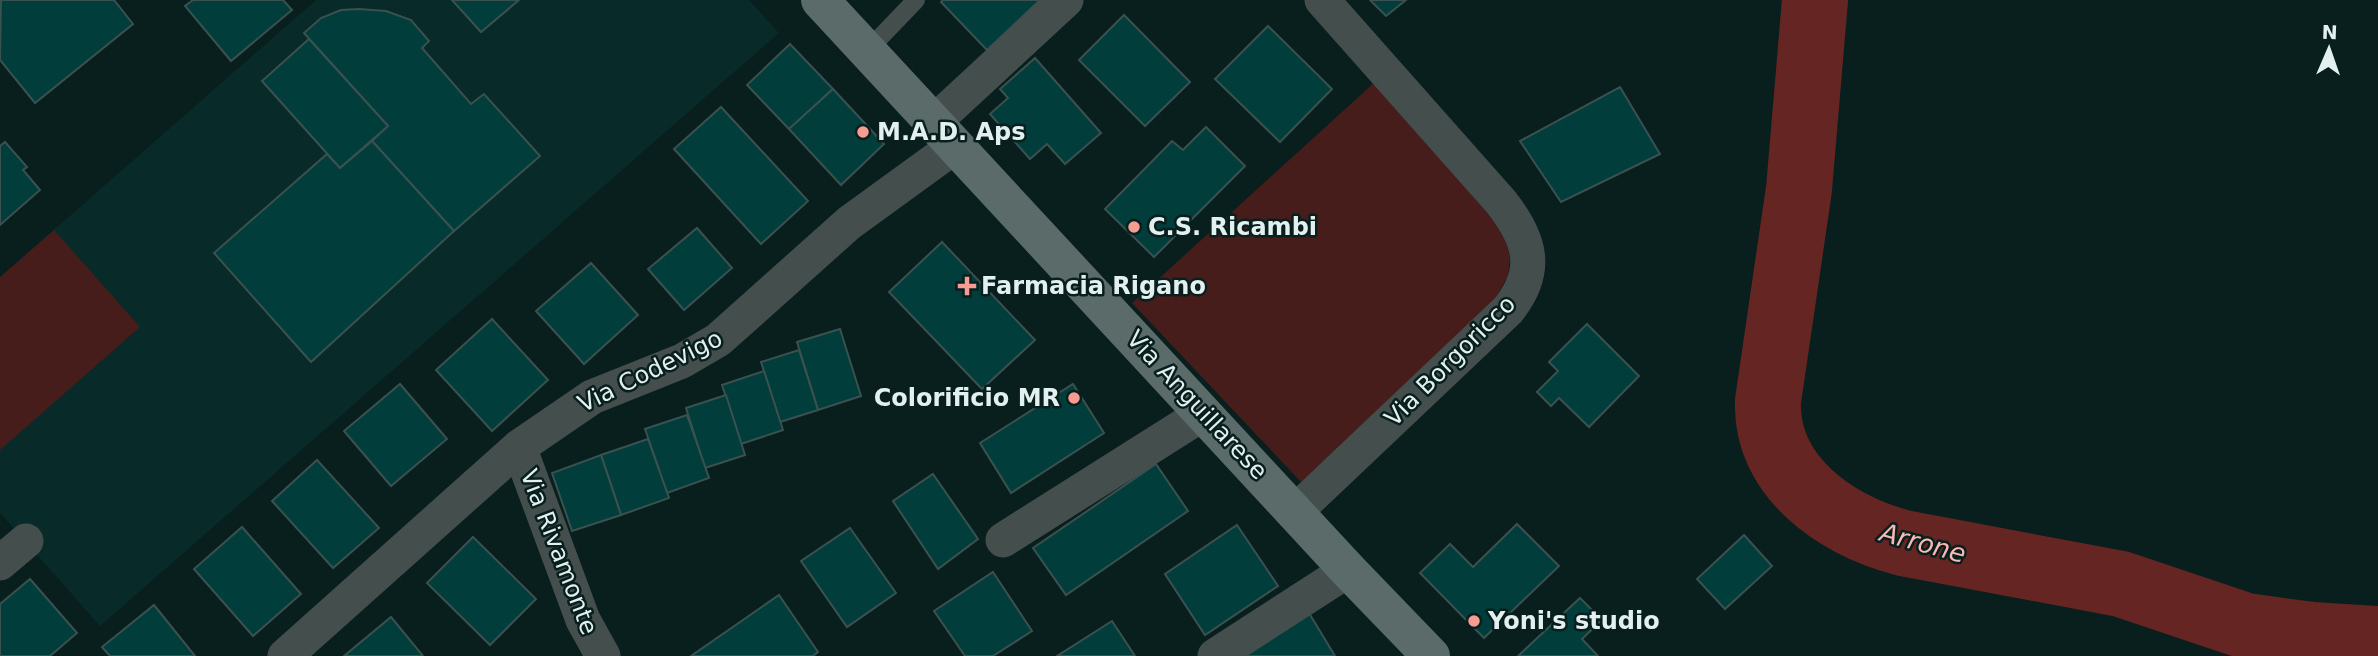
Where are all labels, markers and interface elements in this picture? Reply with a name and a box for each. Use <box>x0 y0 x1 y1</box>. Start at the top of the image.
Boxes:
north arrow <box>2294 14 2364 84</box>
text: N <box>2321 21 2338 43</box>
place label: M.A.D. Aps <box>877 118 1026 146</box>
marker: M.A.D. Aps <box>855 124 871 140</box>
place label: C.S. Ricambi <box>1148 213 1317 241</box>
marker: C.S. Ricambi <box>1126 219 1142 235</box>
place label: Farmacia Rigano <box>981 272 1206 300</box>
marker: Farmacia Rigano <box>959 278 975 294</box>
street label: Via Borgoricco <box>1379 290 1521 432</box>
street label: Via Codevigo <box>573 324 727 418</box>
street label: Via Anguillarese <box>1121 325 1273 485</box>
place label: Colorificio MR <box>874 384 1060 412</box>
marker: Colorificio MR <box>1066 390 1082 406</box>
street label: Via Rivamonte <box>515 465 603 639</box>
water label: Arrone <box>1875 517 1969 569</box>
place label: Yoni's studio <box>1487 607 1660 635</box>
marker: Yoni's studio <box>1466 613 1482 629</box>

